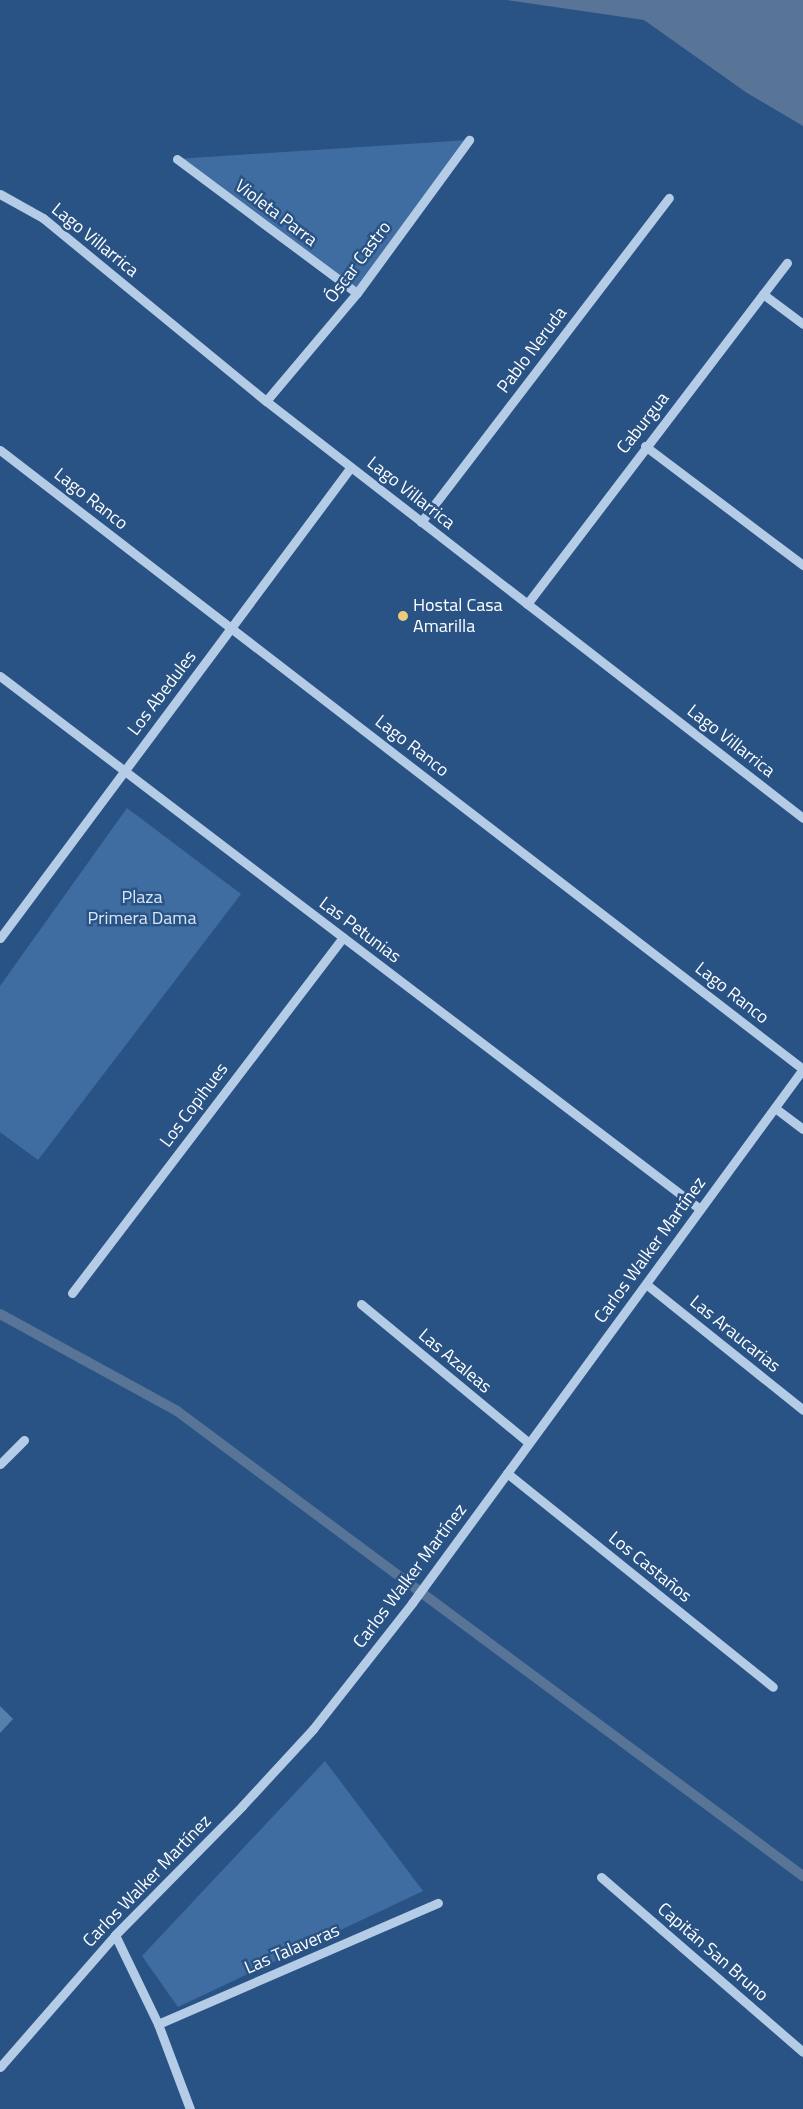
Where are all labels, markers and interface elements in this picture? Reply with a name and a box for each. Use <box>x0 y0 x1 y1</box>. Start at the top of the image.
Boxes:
street label: Violeta Parra <box>231 175 321 251</box>
street label: Lago Villarrica <box>47 198 143 282</box>
street label: Óscar Castro <box>320 217 396 307</box>
street label: Pablo Neruda <box>493 303 571 397</box>
street label: Caburgua <box>612 388 674 458</box>
street label: Lago Villarrica <box>363 452 459 534</box>
street label: Lago Ranco <box>50 464 132 534</box>
place label: Hostal Casa Amarilla <box>413 595 503 638</box>
marker: Hostal Casa Amarilla <box>397 610 409 622</box>
street label: Los Abedules <box>123 646 201 740</box>
street label: Lago Villarrica <box>683 700 779 782</box>
street label: Lago Ranco <box>371 711 453 781</box>
park label: Plaza Primera Dama <box>88 887 196 930</box>
street label: Las Petunias <box>315 892 405 968</box>
street label: Lago Ranco <box>691 958 773 1028</box>
street label: Los Copihues <box>155 1059 233 1151</box>
street label: Carlos Walker Martínez <box>590 1173 710 1327</box>
street label: Las Araucarias <box>685 1291 785 1377</box>
street label: Las Azaleas <box>414 1324 496 1398</box>
street label: Carlos Walker Martínez <box>349 1500 471 1652</box>
street label: Los Castaños <box>604 1527 696 1607</box>
street label: Carlos Walker Martínez <box>78 1811 216 1951</box>
street label: Capitán San Bruno <box>653 1898 773 2006</box>
street label: Las Talaveras <box>241 1919 343 1979</box>

